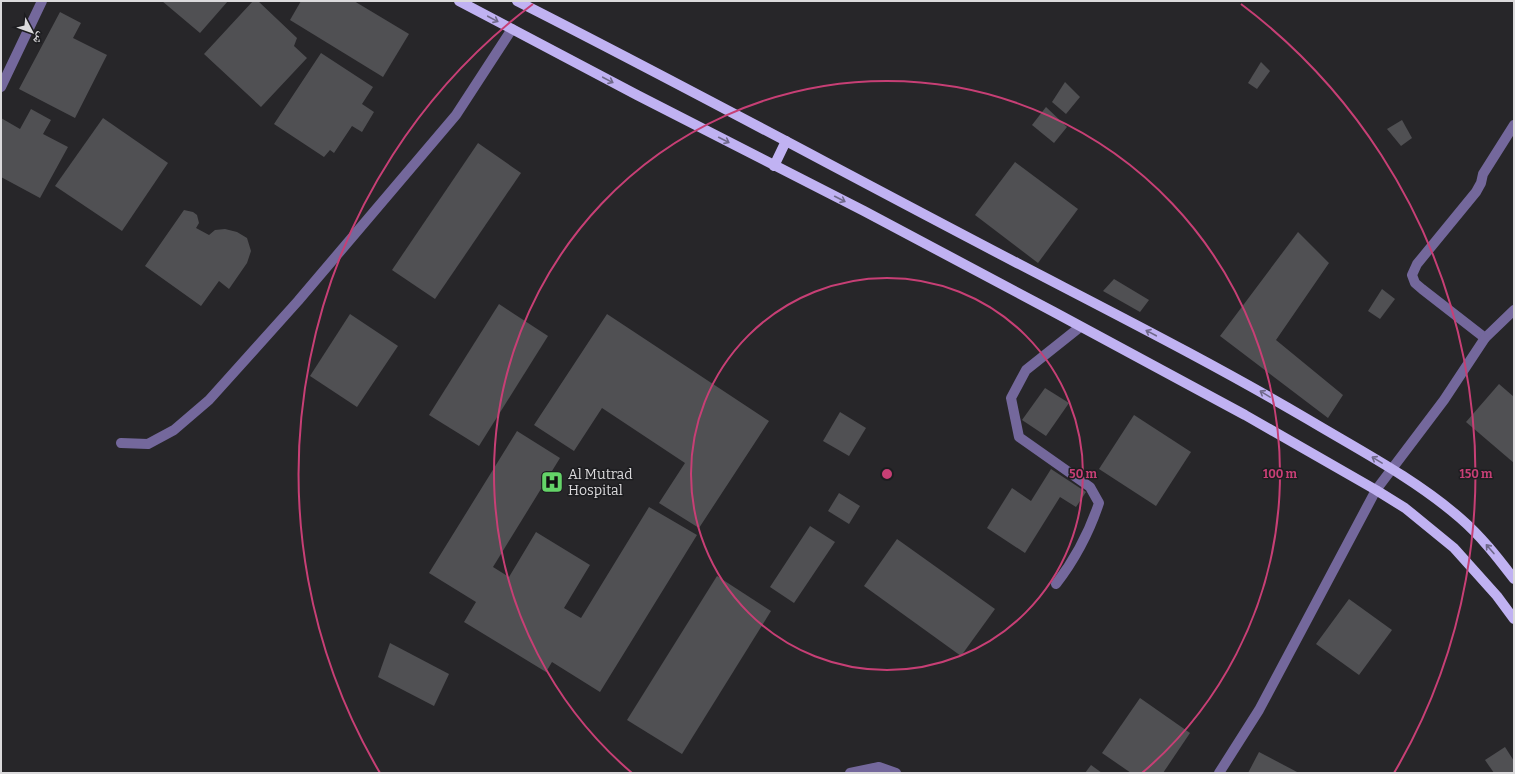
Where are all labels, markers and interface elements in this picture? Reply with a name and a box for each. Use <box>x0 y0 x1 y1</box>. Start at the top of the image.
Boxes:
north arrow <box>12 12 52 52</box>
one-way arrow <box>487 16 499 24</box>
text: ش <box>29 29 48 47</box>
one-way arrow <box>602 77 614 84</box>
one-way arrow <box>718 137 730 144</box>
one-way arrow <box>833 196 845 203</box>
one-way arrow <box>1145 328 1157 336</box>
one-way arrow <box>1259 390 1271 398</box>
one-way arrow <box>1371 456 1383 464</box>
place label: Al Mutrad Hospital <box>568 466 633 499</box>
centre of rings <box>880 467 894 481</box>
text: 50 m <box>1069 467 1097 481</box>
text: 100 m <box>1263 467 1298 481</box>
text: 150 m <box>1460 467 1493 481</box>
hospital icon: Al Mutrad Hospital <box>539 469 565 495</box>
one-way arrow <box>1486 544 1495 554</box>

